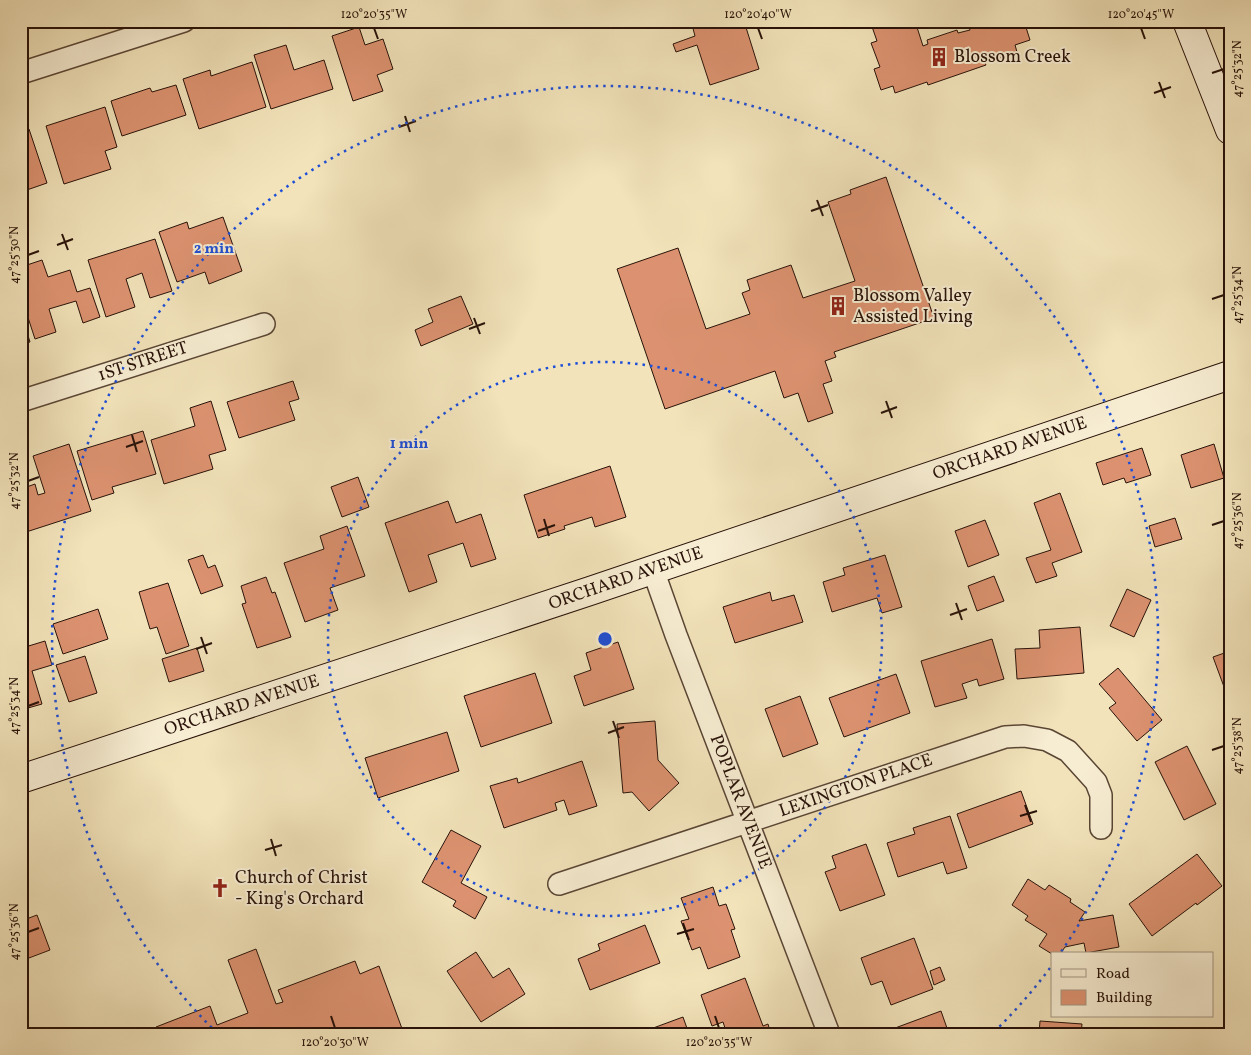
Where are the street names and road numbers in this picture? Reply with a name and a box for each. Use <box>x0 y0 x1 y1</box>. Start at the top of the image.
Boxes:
street label: 1ST STREET <box>95 336 192 388</box>
street label: ORCHARD AVENUE <box>929 411 1091 487</box>
street label: ORCHARD AVENUE <box>545 541 707 617</box>
street label: ORCHARD AVENUE <box>161 669 323 743</box>
street label: POPLAR AVENUE <box>703 731 777 873</box>
street label: LEXINGTON PLACE <box>776 748 936 824</box>

